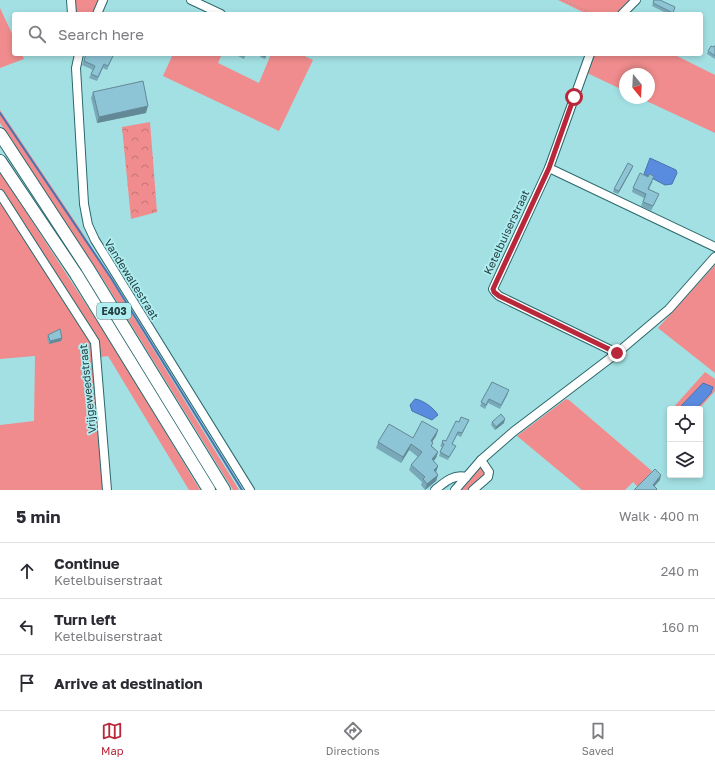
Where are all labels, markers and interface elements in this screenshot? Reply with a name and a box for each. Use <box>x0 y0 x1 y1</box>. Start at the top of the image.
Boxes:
search box <box>12 12 703 56</box>
icon: search <box>26 23 48 45</box>
text: Search here <box>58 25 144 43</box>
north arrow <box>619 68 655 104</box>
route start <box>565 88 583 106</box>
street label: Ketelbuiserstraat <box>481 188 531 276</box>
street label: Vandewallestraat <box>102 237 162 321</box>
road number: E403 <box>97 303 131 319</box>
street label: Vrijgeweedstraat <box>76 344 98 434</box>
route end <box>608 344 626 362</box>
map controls <box>667 406 703 478</box>
button: locate <box>667 406 703 442</box>
button: layers <box>667 442 703 478</box>
text: 5 min <box>16 506 60 527</box>
text: Walk · 400 m <box>619 508 699 524</box>
text: Continue <box>54 554 120 572</box>
icon: ahead <box>16 560 38 582</box>
text: 240 m <box>661 563 699 579</box>
text: Ketelbuiserstraat <box>54 572 163 588</box>
text: Turn left <box>54 610 116 628</box>
icon: left <box>16 616 38 638</box>
text: 160 m <box>662 619 699 635</box>
text: Ketelbuiserstraat <box>54 628 163 644</box>
icon: arrive <box>16 672 38 694</box>
text: Arrive at destination <box>54 674 203 692</box>
tab: Map <box>101 720 124 757</box>
tab: Directions <box>326 720 380 757</box>
tab: Saved <box>582 720 614 757</box>

